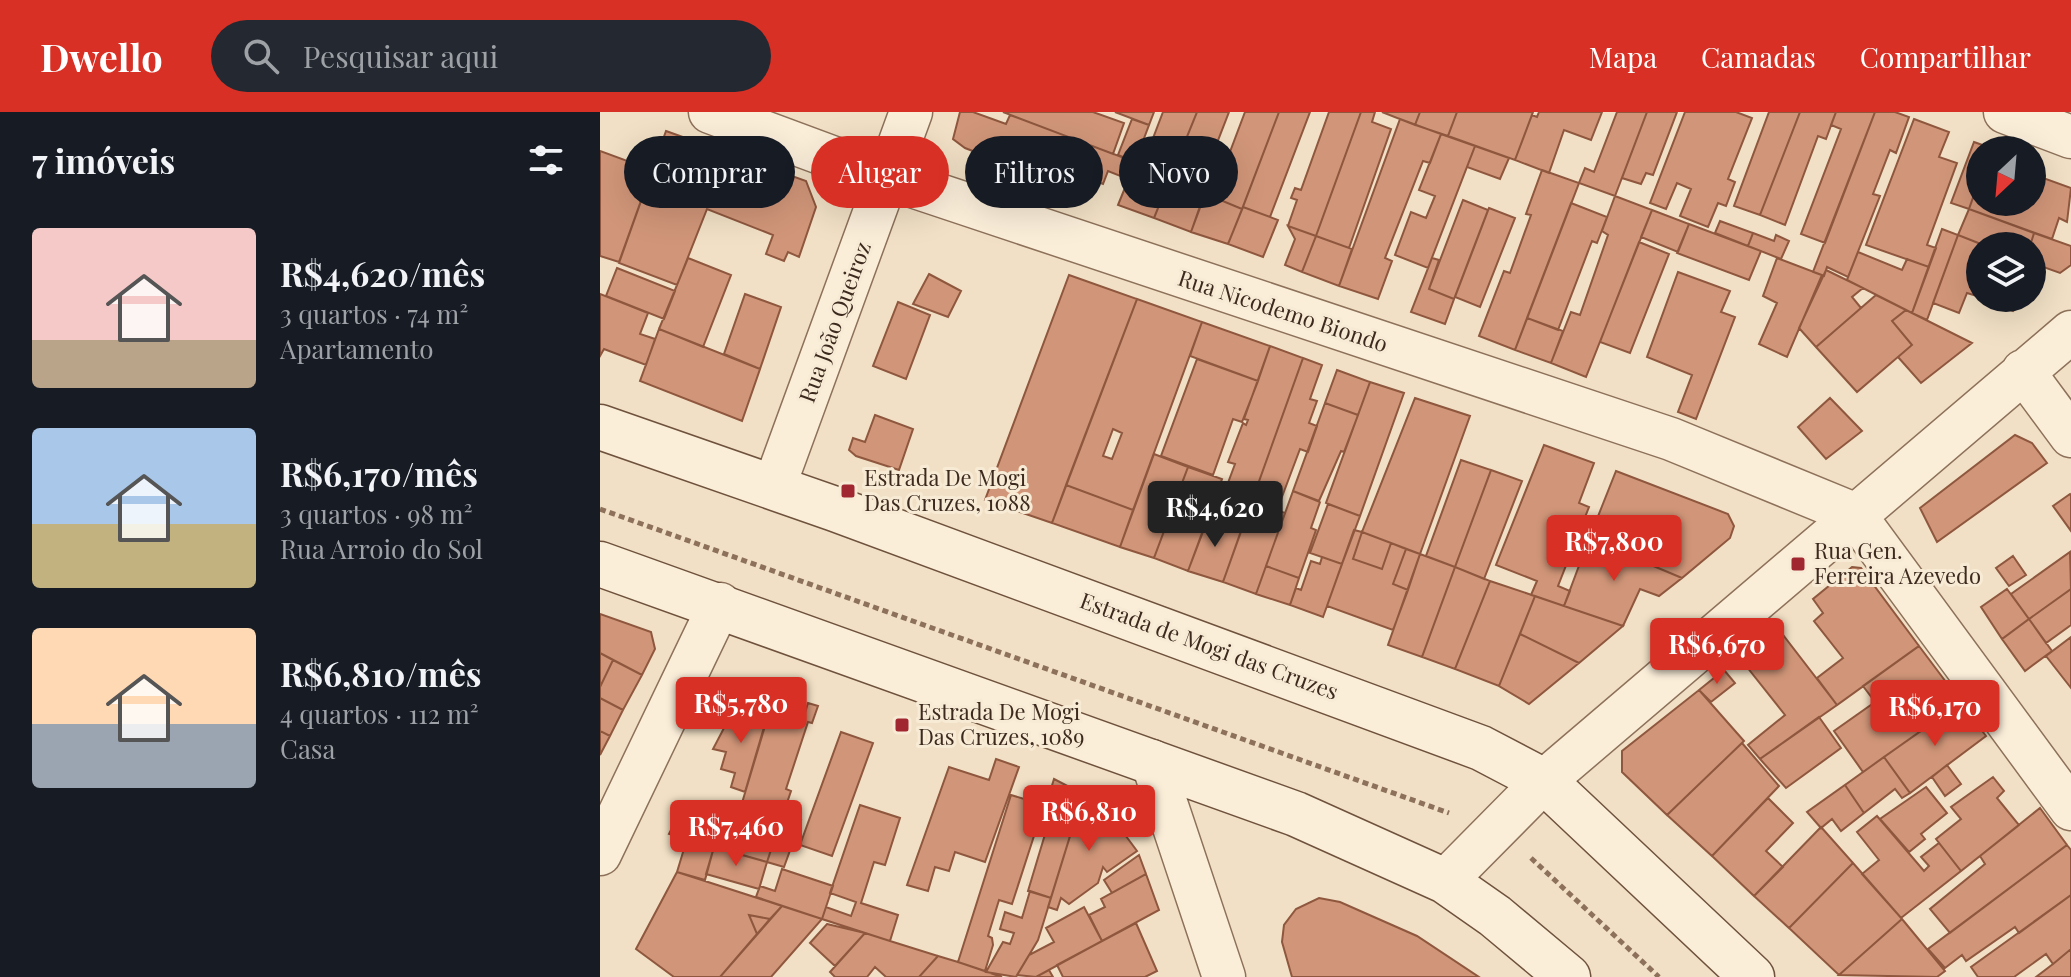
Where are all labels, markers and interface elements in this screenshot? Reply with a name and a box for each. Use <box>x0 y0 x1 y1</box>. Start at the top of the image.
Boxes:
search box <box>211 20 771 92</box>
text: Dwello <box>40 31 163 82</box>
icon: search <box>239 34 283 78</box>
text: Pesquisar aqui <box>303 36 498 76</box>
text: Mapa <box>1589 38 1657 75</box>
text: Camadas <box>1701 38 1816 75</box>
text: Compartilhar <box>1860 38 2031 75</box>
chip: Comprar <box>624 136 795 208</box>
chip: Alugar <box>811 136 949 208</box>
chip: Filtros <box>965 136 1103 208</box>
chip: Novo <box>1119 136 1238 208</box>
north arrow <box>1966 136 2046 216</box>
map controls <box>1966 136 2046 312</box>
text: 7 imóveis <box>32 137 175 183</box>
icon: filters <box>524 138 568 182</box>
button: layers <box>1966 232 2046 312</box>
street label: Rua João Queiroz <box>791 237 877 406</box>
text: R$4,620/mês <box>280 250 485 296</box>
icon: home <box>96 260 192 356</box>
street label: Rua Nicodemo Biondo <box>1175 262 1392 358</box>
text: 3 quartos · 74 m² <box>280 296 468 331</box>
text: Apartamento <box>280 331 433 366</box>
text: R$6,170/mês <box>280 450 478 496</box>
icon: home <box>96 460 192 556</box>
place label: Estrada De Mogi Das Cruzes, 1088 <box>864 462 1031 517</box>
pin: R$4,620 <box>1141 481 1289 549</box>
marker: Estrada De Mogi Das Cruzes, 1088 <box>839 482 857 500</box>
text: R$4,620 <box>1166 489 1264 524</box>
text: 3 quartos · 98 m² <box>280 496 472 531</box>
pin: R$7,800 <box>1540 515 1688 583</box>
text: R$7,800 <box>1565 523 1663 558</box>
text: Rua Arroio do Sol <box>280 531 483 566</box>
place label: Rua Gen. Ferreira Azevedo <box>1814 535 1981 590</box>
marker: Rua Gen. Ferreira Azevedo <box>1789 555 1807 573</box>
street label: Estrada de Mogi das Cruzes <box>1076 584 1343 706</box>
pin: R$6,670 <box>1643 618 1791 686</box>
text: R$6,670 <box>1668 626 1766 661</box>
text: R$6,810/mês <box>280 650 481 696</box>
icon: home <box>96 660 192 756</box>
pin: R$5,780 <box>667 677 815 745</box>
pin: R$6,170 <box>1861 680 2009 748</box>
text: R$5,780 <box>694 685 788 720</box>
text: R$6,170 <box>1888 688 1982 723</box>
text: 4 quartos · 112 m² <box>280 696 479 731</box>
place label: Estrada De Mogi Das Cruzes, 1089 <box>918 696 1084 751</box>
marker: Estrada De Mogi Das Cruzes, 1089 <box>893 716 911 734</box>
text: Casa <box>280 731 335 766</box>
pin: R$6,810 <box>1015 785 1163 853</box>
text: R$6,810 <box>1041 793 1137 828</box>
pin: R$7,460 <box>662 800 810 868</box>
text: R$7,460 <box>688 808 784 843</box>

